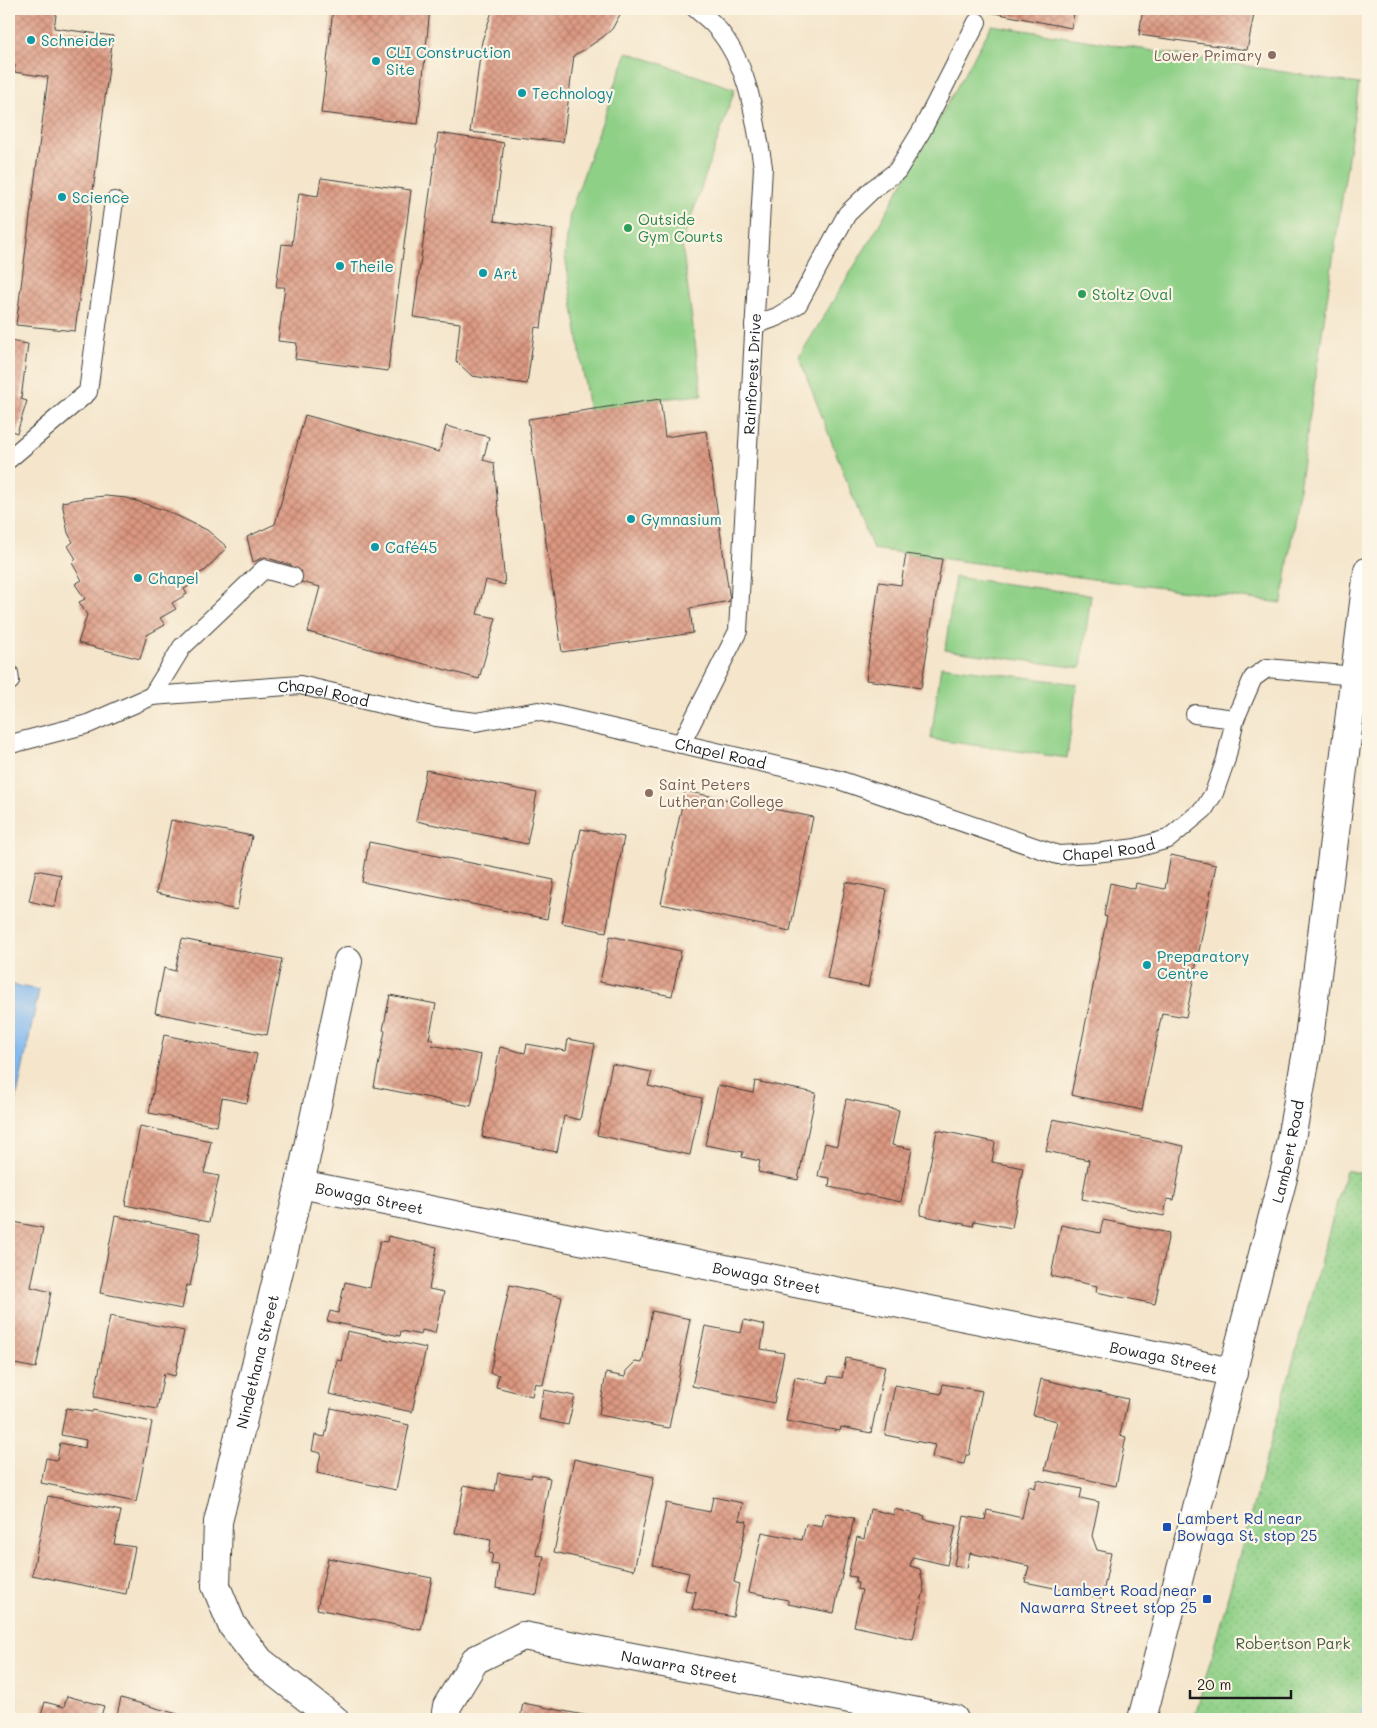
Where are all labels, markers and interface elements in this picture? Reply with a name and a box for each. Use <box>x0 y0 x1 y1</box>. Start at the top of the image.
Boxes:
place label: Schneider <box>41 30 115 50</box>
marker: Schneider <box>25 34 37 46</box>
place label: CLI Construction Site <box>386 42 511 79</box>
place label: Lower Primary <box>1154 45 1262 65</box>
marker: Lower Primary <box>1266 49 1278 61</box>
marker: CLI Construction Site <box>370 55 382 67</box>
place label: Technology <box>532 83 613 103</box>
marker: Technology <box>516 87 528 99</box>
place label: Science <box>72 187 130 207</box>
marker: Science <box>56 191 68 203</box>
place label: Outside Gym Courts <box>638 209 723 246</box>
marker: Outside Gym Courts <box>622 222 634 234</box>
place label: Theile <box>350 256 394 276</box>
marker: Theile <box>334 260 346 272</box>
place label: Art <box>493 263 518 283</box>
marker: Art <box>477 267 489 279</box>
place label: Stoltz Oval <box>1092 284 1172 304</box>
marker: Stoltz Oval <box>1076 288 1088 300</box>
street label: Rainforest Drive <box>739 313 765 435</box>
place label: Gymnasium <box>641 509 722 529</box>
marker: Gymnasium <box>625 513 637 525</box>
place label: Café45 <box>385 537 437 557</box>
marker: Café45 <box>369 541 381 553</box>
place label: Chapel <box>148 568 199 588</box>
marker: Chapel <box>132 572 144 584</box>
street label: Chapel Road <box>277 675 371 711</box>
street label: Chapel Road <box>673 733 768 773</box>
place label: Saint Peters Lutheran College <box>659 774 784 811</box>
marker: Saint Peters Lutheran College <box>643 787 655 799</box>
street label: Chapel Road <box>1062 833 1157 865</box>
place label: Preparatory Centre <box>1157 946 1249 983</box>
marker: Preparatory Centre <box>1141 959 1153 971</box>
street label: Lambert Road <box>1267 1099 1308 1205</box>
street label: Bowaga Street <box>314 1177 425 1219</box>
street label: Bowaga Street <box>711 1257 823 1298</box>
street label: Nindethana Street <box>231 1292 283 1431</box>
street label: Bowaga Street <box>1108 1336 1220 1379</box>
place label: Lambert Rd near Bowaga St, stop 25 <box>1177 1508 1317 1545</box>
marker: Lambert Rd near Bowaga St, stop 25 <box>1161 1521 1173 1533</box>
place label: Lambert Road near Nawarra Street stop 25 <box>1020 1580 1197 1617</box>
marker: Lambert Road near Nawarra Street stop 25 <box>1201 1593 1213 1605</box>
park label: Robertson Park <box>1236 1633 1350 1653</box>
street label: Nawarra Street <box>619 1645 740 1687</box>
scale bar <box>1190 1668 1291 1700</box>
text: 20 m <box>1197 1674 1231 1694</box>

